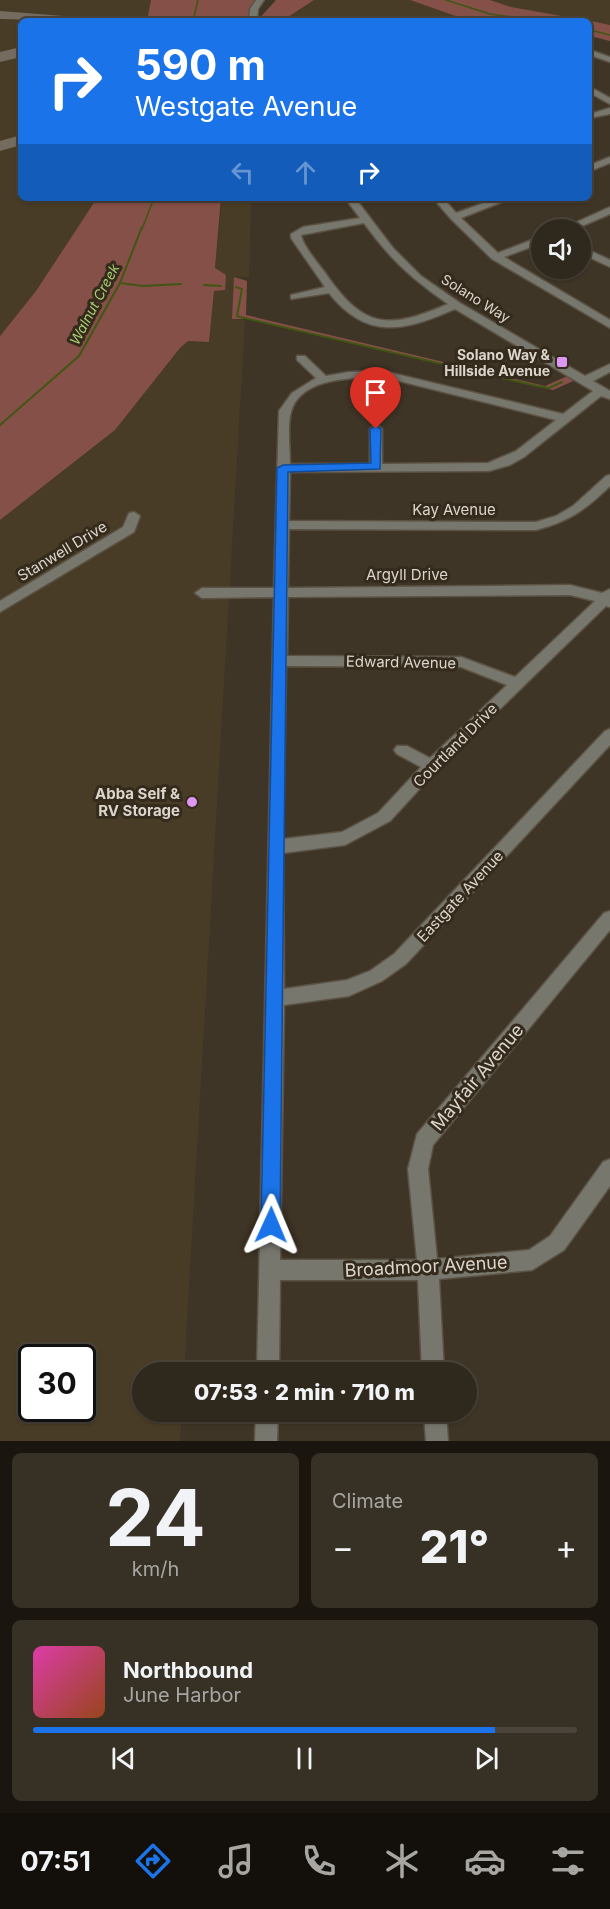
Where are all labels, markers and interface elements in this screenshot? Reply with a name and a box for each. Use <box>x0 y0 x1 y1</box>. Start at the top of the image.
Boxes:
text: 590 m <box>135 39 266 90</box>
icon: right <box>36 42 114 120</box>
text: Westgate Avenue <box>135 90 357 123</box>
icon: left <box>226 156 259 189</box>
icon: ahead <box>289 156 322 189</box>
icon: right <box>352 156 385 189</box>
map controls <box>531 219 591 279</box>
button: sound <box>531 219 591 279</box>
water label: Walnut Creek <box>66 260 123 347</box>
street label: Solano Way <box>438 270 514 326</box>
place label: Solano Way & Hillside Avenue <box>444 346 551 379</box>
marker: Solano Way & Hillside Avenue <box>555 355 569 369</box>
pin <box>350 367 401 429</box>
icon: arrive <box>359 376 392 409</box>
street label: Kay Avenue <box>412 500 496 519</box>
street label: Stanwell Drive <box>14 517 110 585</box>
street label: Argyll Drive <box>366 565 448 584</box>
street label: Edward Avenue <box>346 652 456 672</box>
street label: Courtland Drive <box>409 699 501 791</box>
place label: Abba Self & RV Storage <box>95 784 180 820</box>
marker: Abba Self & RV Storage <box>185 795 199 809</box>
street label: Eastgate Avenue <box>413 846 507 946</box>
street label: Mayfair Avenue <box>426 1020 528 1134</box>
position arrow <box>239 1193 303 1257</box>
street label: Broadmoor Avenue <box>344 1251 508 1281</box>
speed limit sign: 30 <box>18 1344 96 1422</box>
text: 07:53 · 2 min · 710 m <box>194 1379 415 1405</box>
text: 24 <box>105 1470 206 1565</box>
text: Climate <box>332 1489 403 1513</box>
text: 21° <box>420 1519 489 1574</box>
text: − <box>332 1527 354 1567</box>
text: + <box>555 1527 577 1567</box>
text: km/h <box>132 1557 179 1581</box>
text: Northbound <box>123 1657 253 1683</box>
text: June Harbor <box>123 1683 241 1707</box>
icon: previous <box>107 1742 140 1775</box>
icon: pause <box>288 1742 321 1775</box>
icon: next <box>470 1742 503 1775</box>
icon: directions <box>132 1840 174 1882</box>
icon: music <box>215 1840 257 1882</box>
icon: phone <box>298 1840 340 1882</box>
icon: climate <box>381 1840 423 1882</box>
icon: car <box>464 1840 506 1882</box>
icon: filters <box>547 1840 589 1882</box>
text: 07:51 <box>21 1845 91 1878</box>

